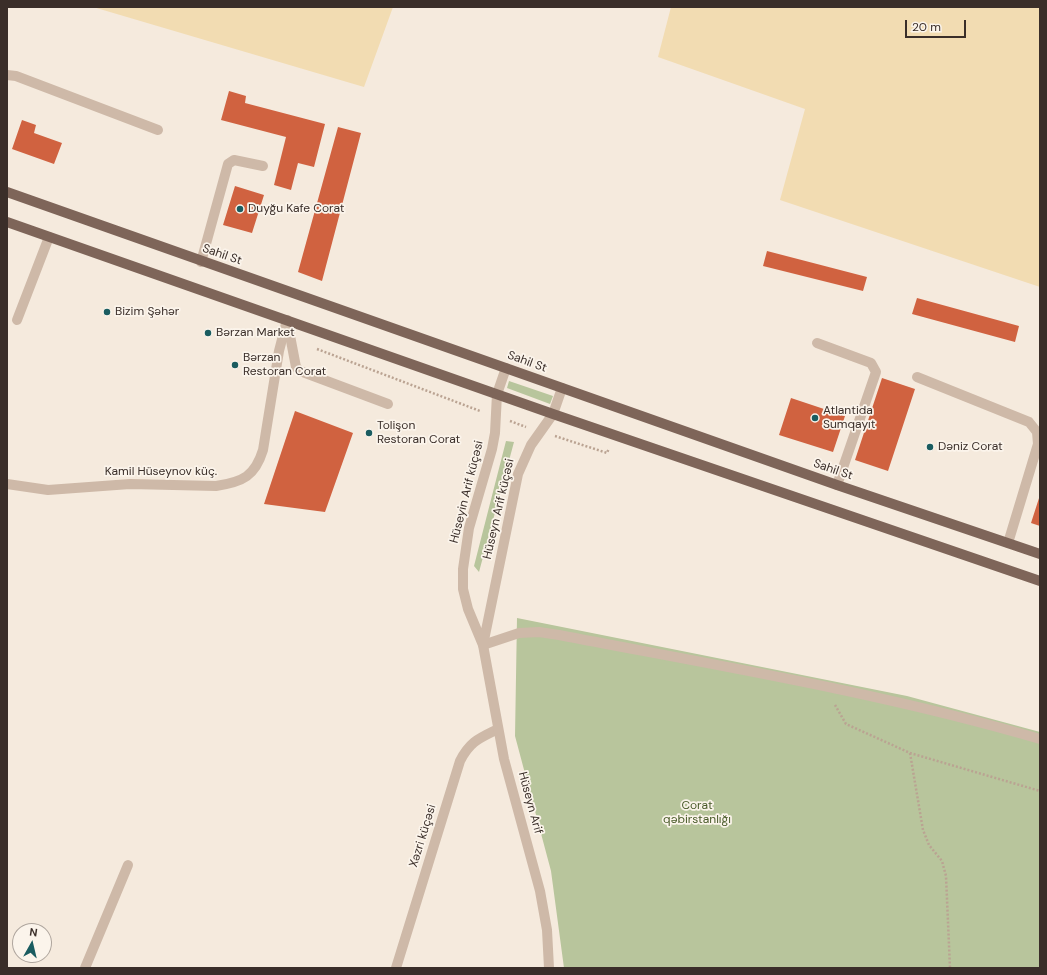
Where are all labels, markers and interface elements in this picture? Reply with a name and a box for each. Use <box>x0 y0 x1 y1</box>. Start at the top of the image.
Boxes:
scale bar <box>907 12 968 38</box>
text: 20 m <box>912 19 941 35</box>
place label: Duyğu Kafe Corat <box>248 202 345 216</box>
marker: Duyğu Kafe Corat <box>235 204 245 214</box>
street label: Sahil St <box>200 242 244 268</box>
place label: Bizim Şəhər <box>115 305 179 319</box>
marker: Bizim Şəhər <box>102 307 112 317</box>
place label: Bərzan Market <box>216 326 295 340</box>
marker: Bərzan Market <box>203 328 213 338</box>
street label: Sahil St <box>505 348 549 376</box>
place label: Bərzan Restoran Corat <box>243 351 326 379</box>
marker: Bərzan Restoran Corat <box>230 360 240 370</box>
place label: Atlantida Sumqayıt <box>823 404 875 432</box>
marker: Atlantida Sumqayıt <box>810 413 820 423</box>
place label: Tolişon Restoran Corat <box>377 419 460 447</box>
marker: Tolişon Restoran Corat <box>364 428 374 438</box>
street label: Hüseyin Arif küçəsi <box>447 439 487 545</box>
place label: Dəniz Corat <box>938 440 1003 454</box>
marker: Dəniz Corat <box>925 442 935 452</box>
street label: Hüseyn Arif küçəsi <box>480 457 518 561</box>
street label: Sahil St <box>811 457 855 483</box>
street label: Kamil Hüseynov küç. <box>105 465 217 479</box>
street label: Hüseyn Arif <box>515 770 545 836</box>
park label: Corat qəbirstanlığı <box>663 799 731 827</box>
street label: Xəzri küçəsi <box>407 803 439 869</box>
north arrow <box>12 923 52 963</box>
text: N <box>29 925 38 940</box>

